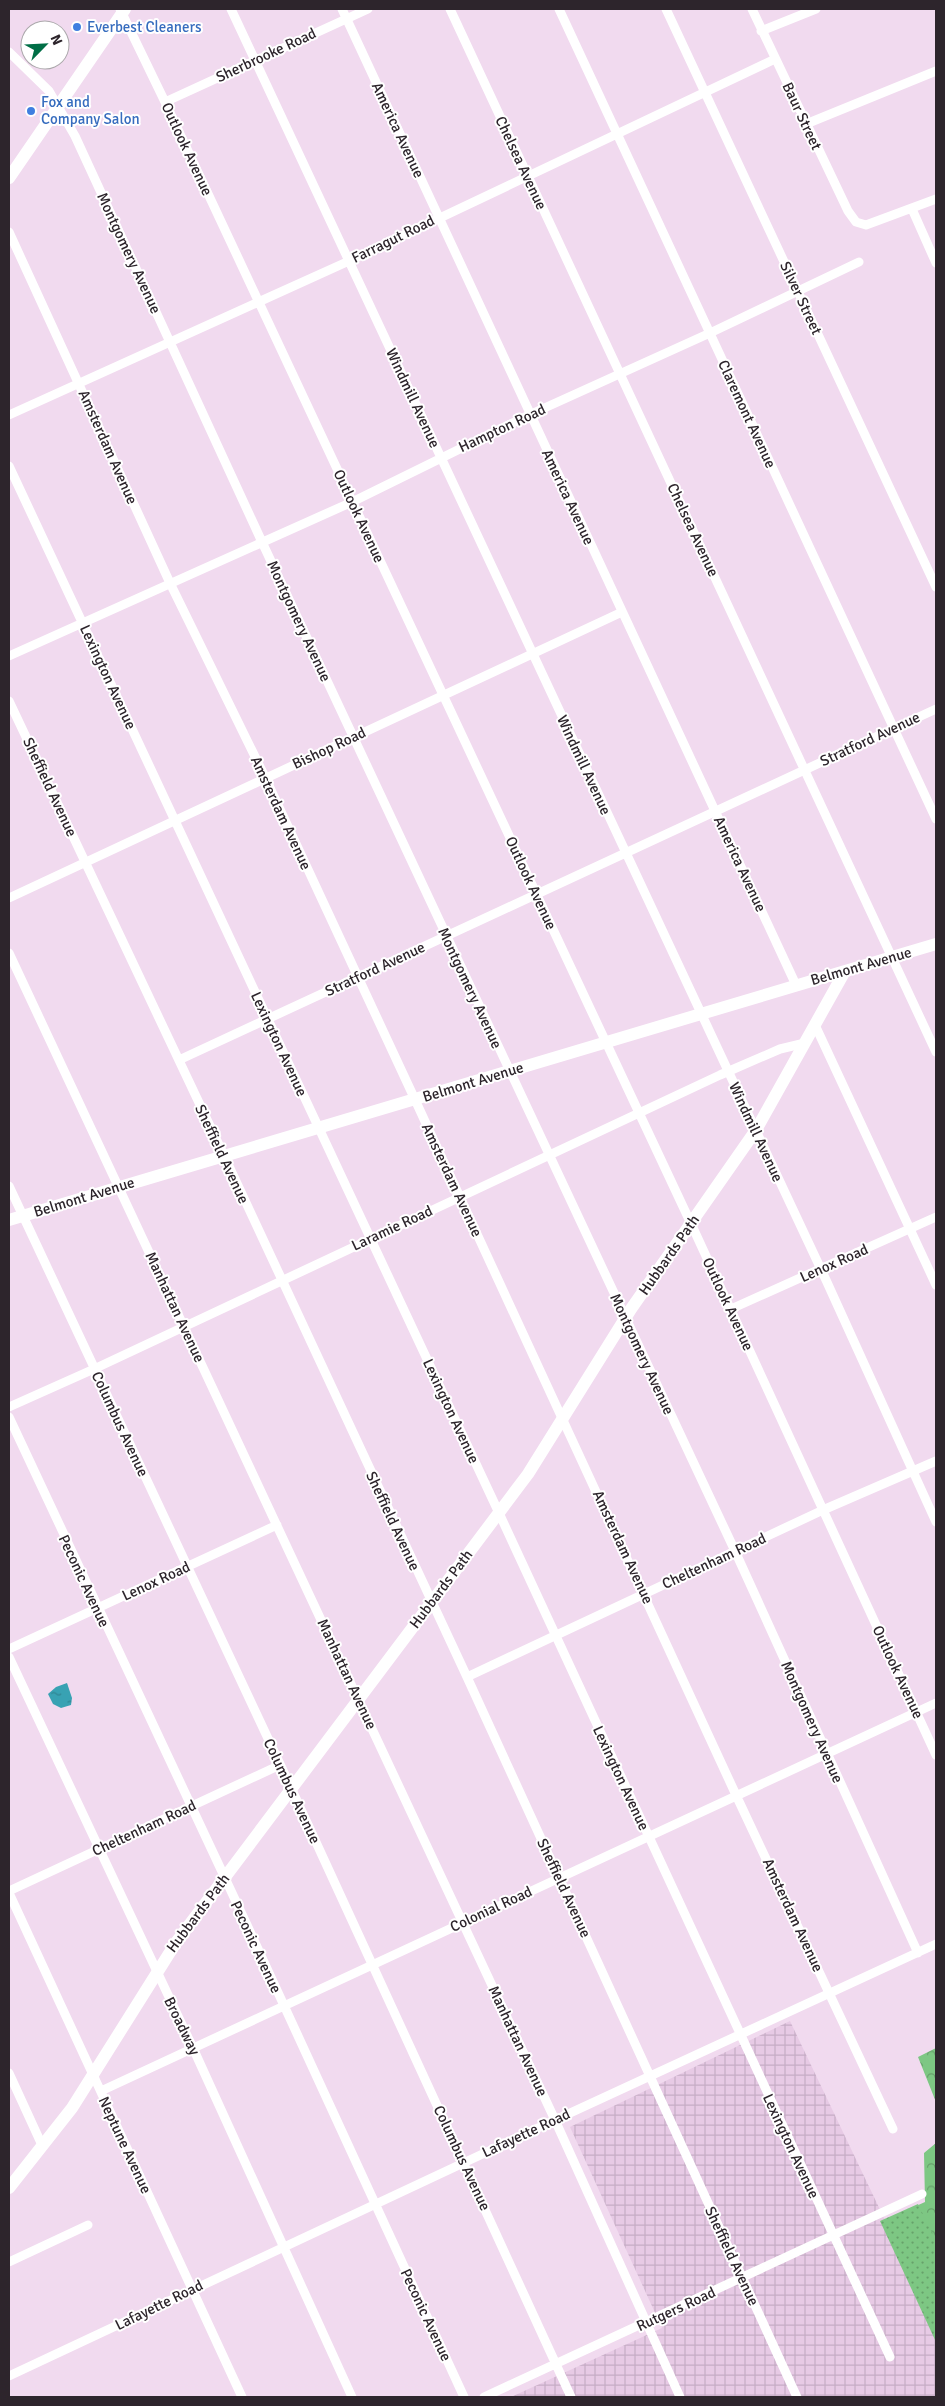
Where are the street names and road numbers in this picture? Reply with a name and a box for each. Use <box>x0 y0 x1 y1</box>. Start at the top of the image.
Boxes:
street label: Sherbrooke Road <box>213 24 319 86</box>
street label: America Avenue <box>368 79 428 181</box>
street label: Baur Street <box>778 79 826 153</box>
street label: Outlook Avenue <box>158 99 216 199</box>
street label: Chelsea Avenue <box>491 113 551 213</box>
street label: Montgomery Avenue <box>93 190 165 316</box>
street label: Farragut Road <box>349 211 438 267</box>
street label: Silver Street <box>776 259 826 337</box>
street label: Windmill Avenue <box>382 345 444 451</box>
street label: Claremont Avenue <box>714 357 780 471</box>
street label: Amsterdam Avenue <box>75 387 141 507</box>
street label: Hampton Road <box>456 400 548 456</box>
street label: America Avenue <box>538 446 598 548</box>
street label: Outlook Avenue <box>330 466 388 566</box>
street label: Chelsea Avenue <box>663 480 723 580</box>
street label: Montgomery Avenue <box>263 558 335 684</box>
street label: Lexington Avenue <box>76 622 140 732</box>
street label: Stratford Avenue <box>817 708 923 770</box>
street label: Windmill Avenue <box>553 712 615 818</box>
street label: Bishop Road <box>289 723 369 773</box>
street label: Sheffield Avenue <box>19 735 81 839</box>
street label: Amsterdam Avenue <box>247 753 315 873</box>
street label: America Avenue <box>710 813 770 915</box>
street label: Outlook Avenue <box>502 833 560 933</box>
street label: Montgomery Avenue <box>434 925 506 1051</box>
street label: Stratford Avenue <box>322 938 428 1000</box>
street label: Belmont Avenue <box>808 943 914 989</box>
street label: Lexington Avenue <box>247 989 311 1099</box>
street label: Belmont Avenue <box>420 1058 526 1106</box>
street label: Windmill Avenue <box>725 1079 787 1185</box>
street label: Sheffield Avenue <box>191 1102 253 1206</box>
street label: Amsterdam Avenue <box>418 1120 486 1240</box>
street label: Belmont Avenue <box>31 1173 137 1221</box>
street label: Laramie Road <box>349 1201 435 1255</box>
street label: Hubbards Path <box>635 1211 703 1299</box>
street label: Lenox Road <box>797 1240 871 1286</box>
street label: Manhattan Avenue <box>141 1249 209 1365</box>
street label: Outlook Avenue <box>699 1254 757 1354</box>
street label: Montgomery Avenue <box>606 1291 678 1417</box>
street label: Lexington Avenue <box>419 1356 483 1466</box>
street label: Columbus Avenue <box>88 1369 152 1479</box>
street label: Sheffield Avenue <box>362 1469 424 1573</box>
street label: Amsterdam Avenue <box>589 1487 657 1607</box>
street label: Cheltenham Road <box>659 1529 769 1593</box>
street label: Peconic Avenue <box>55 1532 113 1630</box>
street label: Hubbards Path <box>406 1546 476 1632</box>
street label: Lenox Road <box>119 1557 193 1605</box>
street label: Manhattan Avenue <box>313 1616 381 1732</box>
street label: Outlook Avenue <box>869 1622 927 1722</box>
street label: Montgomery Avenue <box>777 1658 847 1786</box>
street label: Lexington Avenue <box>589 1723 653 1833</box>
street label: Columbus Avenue <box>260 1736 324 1846</box>
street label: Cheltenham Road <box>89 1796 199 1860</box>
street label: Sheffield Avenue <box>533 1836 595 1940</box>
street label: Amsterdam Avenue <box>759 1855 827 1975</box>
street label: Hubbards Path <box>163 1870 233 1956</box>
street label: Colonial Road <box>447 1882 535 1936</box>
street label: Peconic Avenue <box>227 1898 285 1996</box>
street label: Manhattan Avenue <box>484 1983 552 2099</box>
street label: Broadway <box>160 1994 204 2058</box>
street label: Lexington Avenue <box>759 2091 823 2201</box>
street label: Neptune Avenue <box>95 2094 155 2196</box>
street label: Columbus Avenue <box>430 2103 494 2213</box>
street label: Lafayette Road <box>479 2105 573 2161</box>
street label: Sheffield Avenue <box>701 2204 763 2308</box>
street label: Peconic Avenue <box>397 2266 455 2364</box>
street label: Lafayette Road <box>112 2276 206 2334</box>
street label: Rutgers Road <box>634 2283 718 2335</box>

